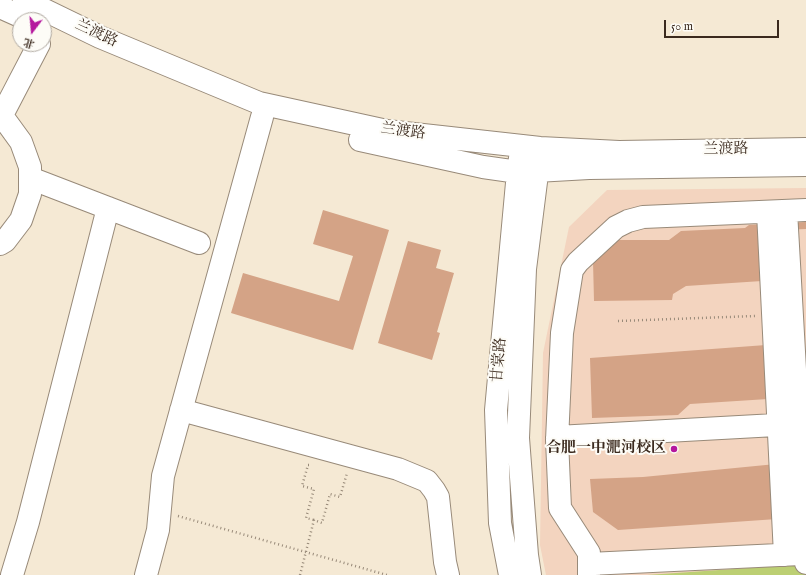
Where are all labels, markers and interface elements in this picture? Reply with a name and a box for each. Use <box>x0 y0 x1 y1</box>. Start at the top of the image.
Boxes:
north arrow <box>12 12 52 52</box>
scale bar <box>666 12 781 38</box>
street label: 兰渡路 <box>72 16 120 52</box>
text: 50 m <box>671 19 693 34</box>
text: 北 <box>22 34 36 51</box>
street label: 兰渡路 <box>379 120 427 144</box>
street label: 兰渡路 <box>703 141 749 159</box>
street label: 甘棠路 <box>489 337 511 383</box>
place label: 合肥一中淝河校区 <box>546 440 666 458</box>
marker: 合肥一中淝河校区 <box>669 444 679 454</box>

